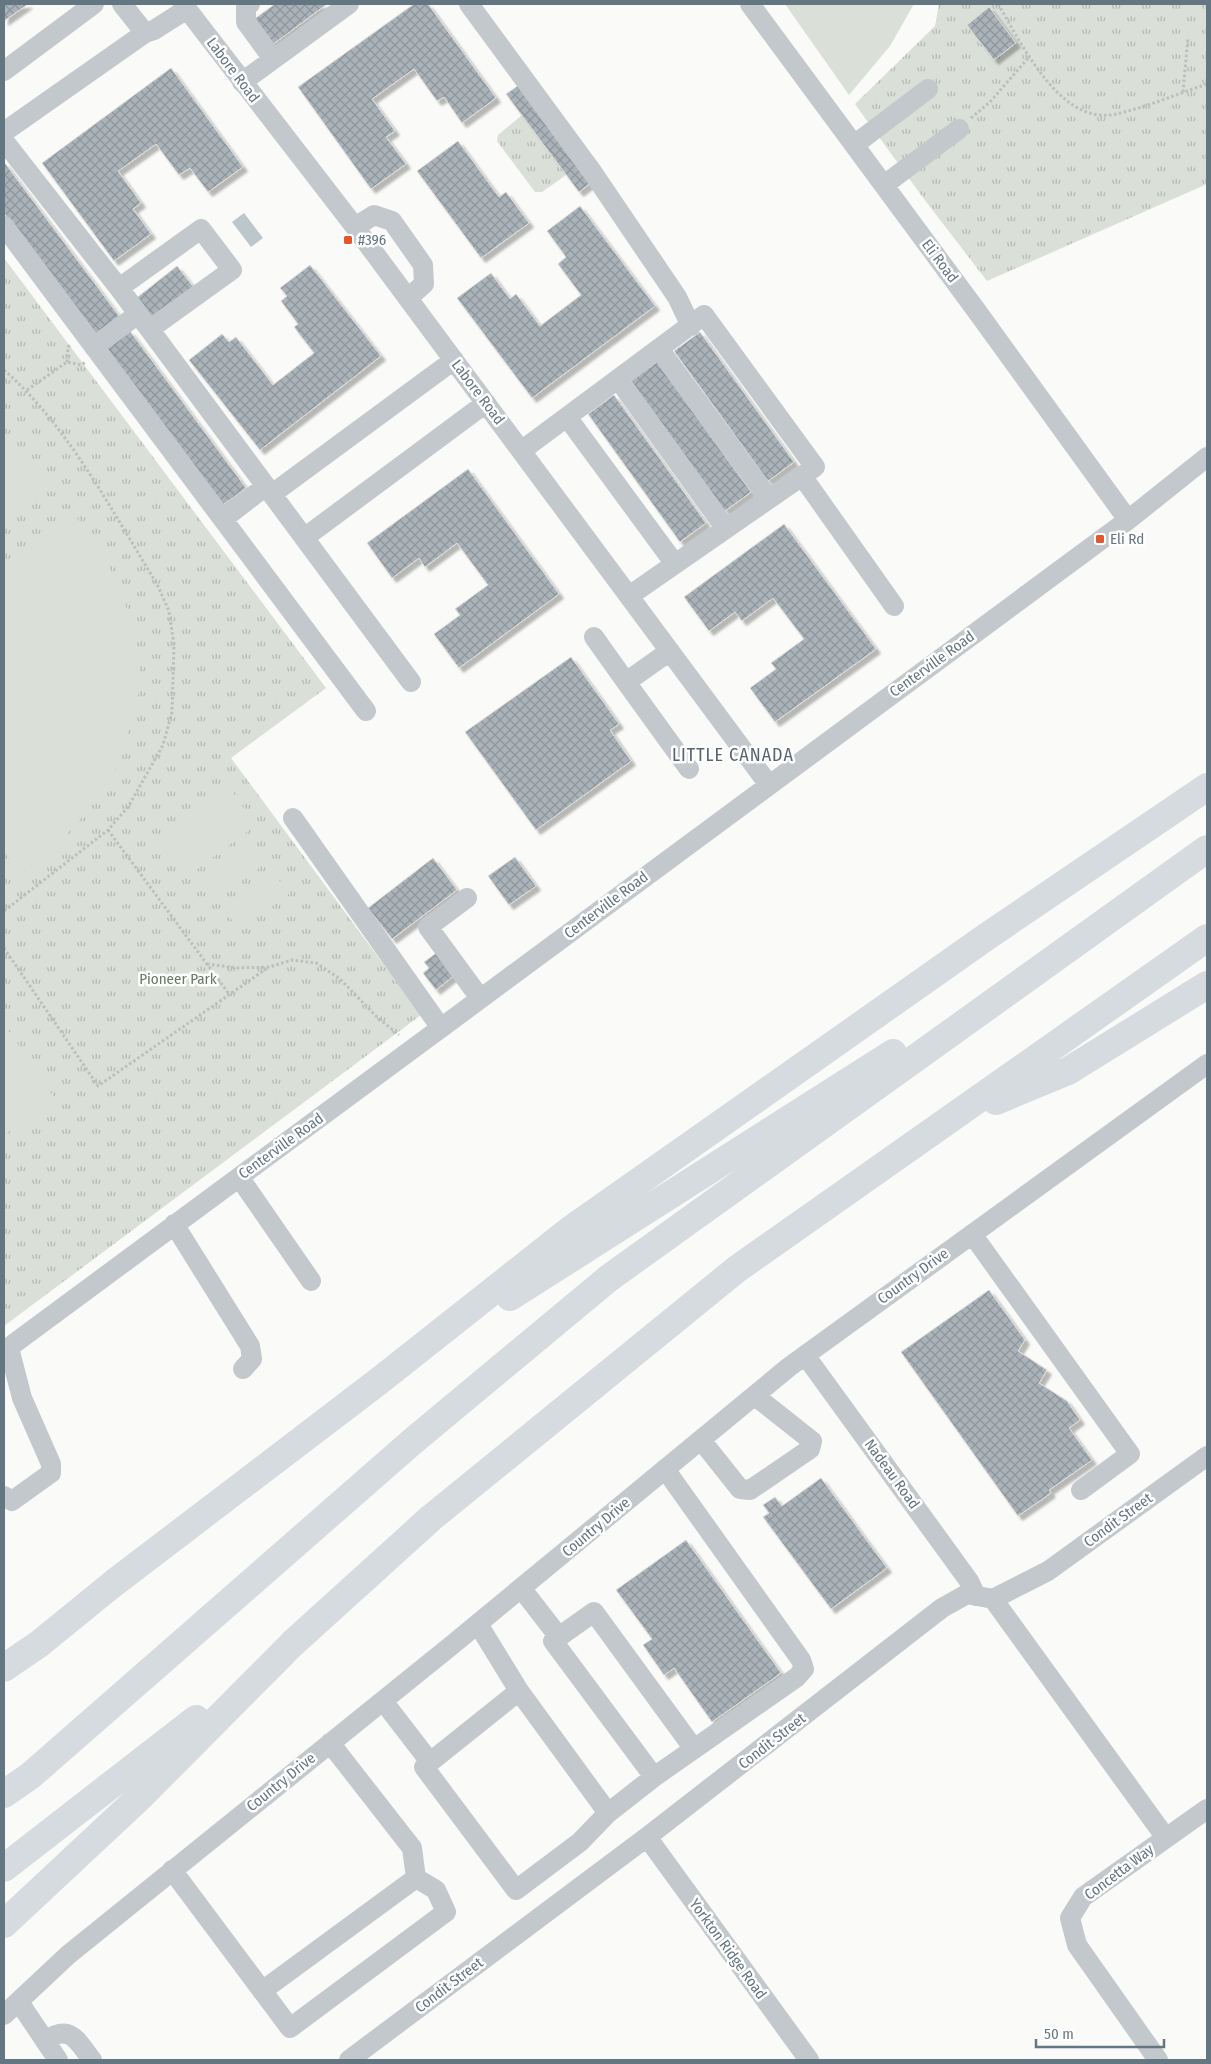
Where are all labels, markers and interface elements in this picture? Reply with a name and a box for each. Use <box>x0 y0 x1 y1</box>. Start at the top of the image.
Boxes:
street label: Labore Road <box>203 34 263 106</box>
place label: #396 <box>358 231 386 249</box>
marker: #396 <box>342 234 354 246</box>
street label: Eli Road <box>918 236 962 286</box>
street label: Labore Road <box>448 356 508 428</box>
place label: Eli Rd <box>1110 530 1144 548</box>
marker: Eli Rd <box>1094 533 1106 545</box>
street label: Centerville Road <box>886 627 978 701</box>
district label: LITTLE CANADA <box>672 744 794 766</box>
street label: Centerville Road <box>561 868 651 942</box>
park label: Pioneer Park <box>139 970 217 988</box>
street label: Centerville Road <box>235 1109 327 1183</box>
street label: Country Drive <box>874 1244 952 1308</box>
street label: Nadeau Road <box>861 1436 923 1512</box>
street label: Condit Street <box>1080 1489 1156 1551</box>
street label: Country Drive <box>558 1493 634 1561</box>
street label: Condit Street <box>735 1709 809 1773</box>
street label: Country Drive <box>243 1749 319 1815</box>
street label: Concetta Way <box>1081 1840 1157 1904</box>
street label: Yorkton Ridge Road <box>686 1895 770 2003</box>
street label: Condit Street <box>412 1954 487 2016</box>
scale bar <box>1036 2016 1164 2048</box>
text: 50 m <box>1044 2025 1074 2043</box>

